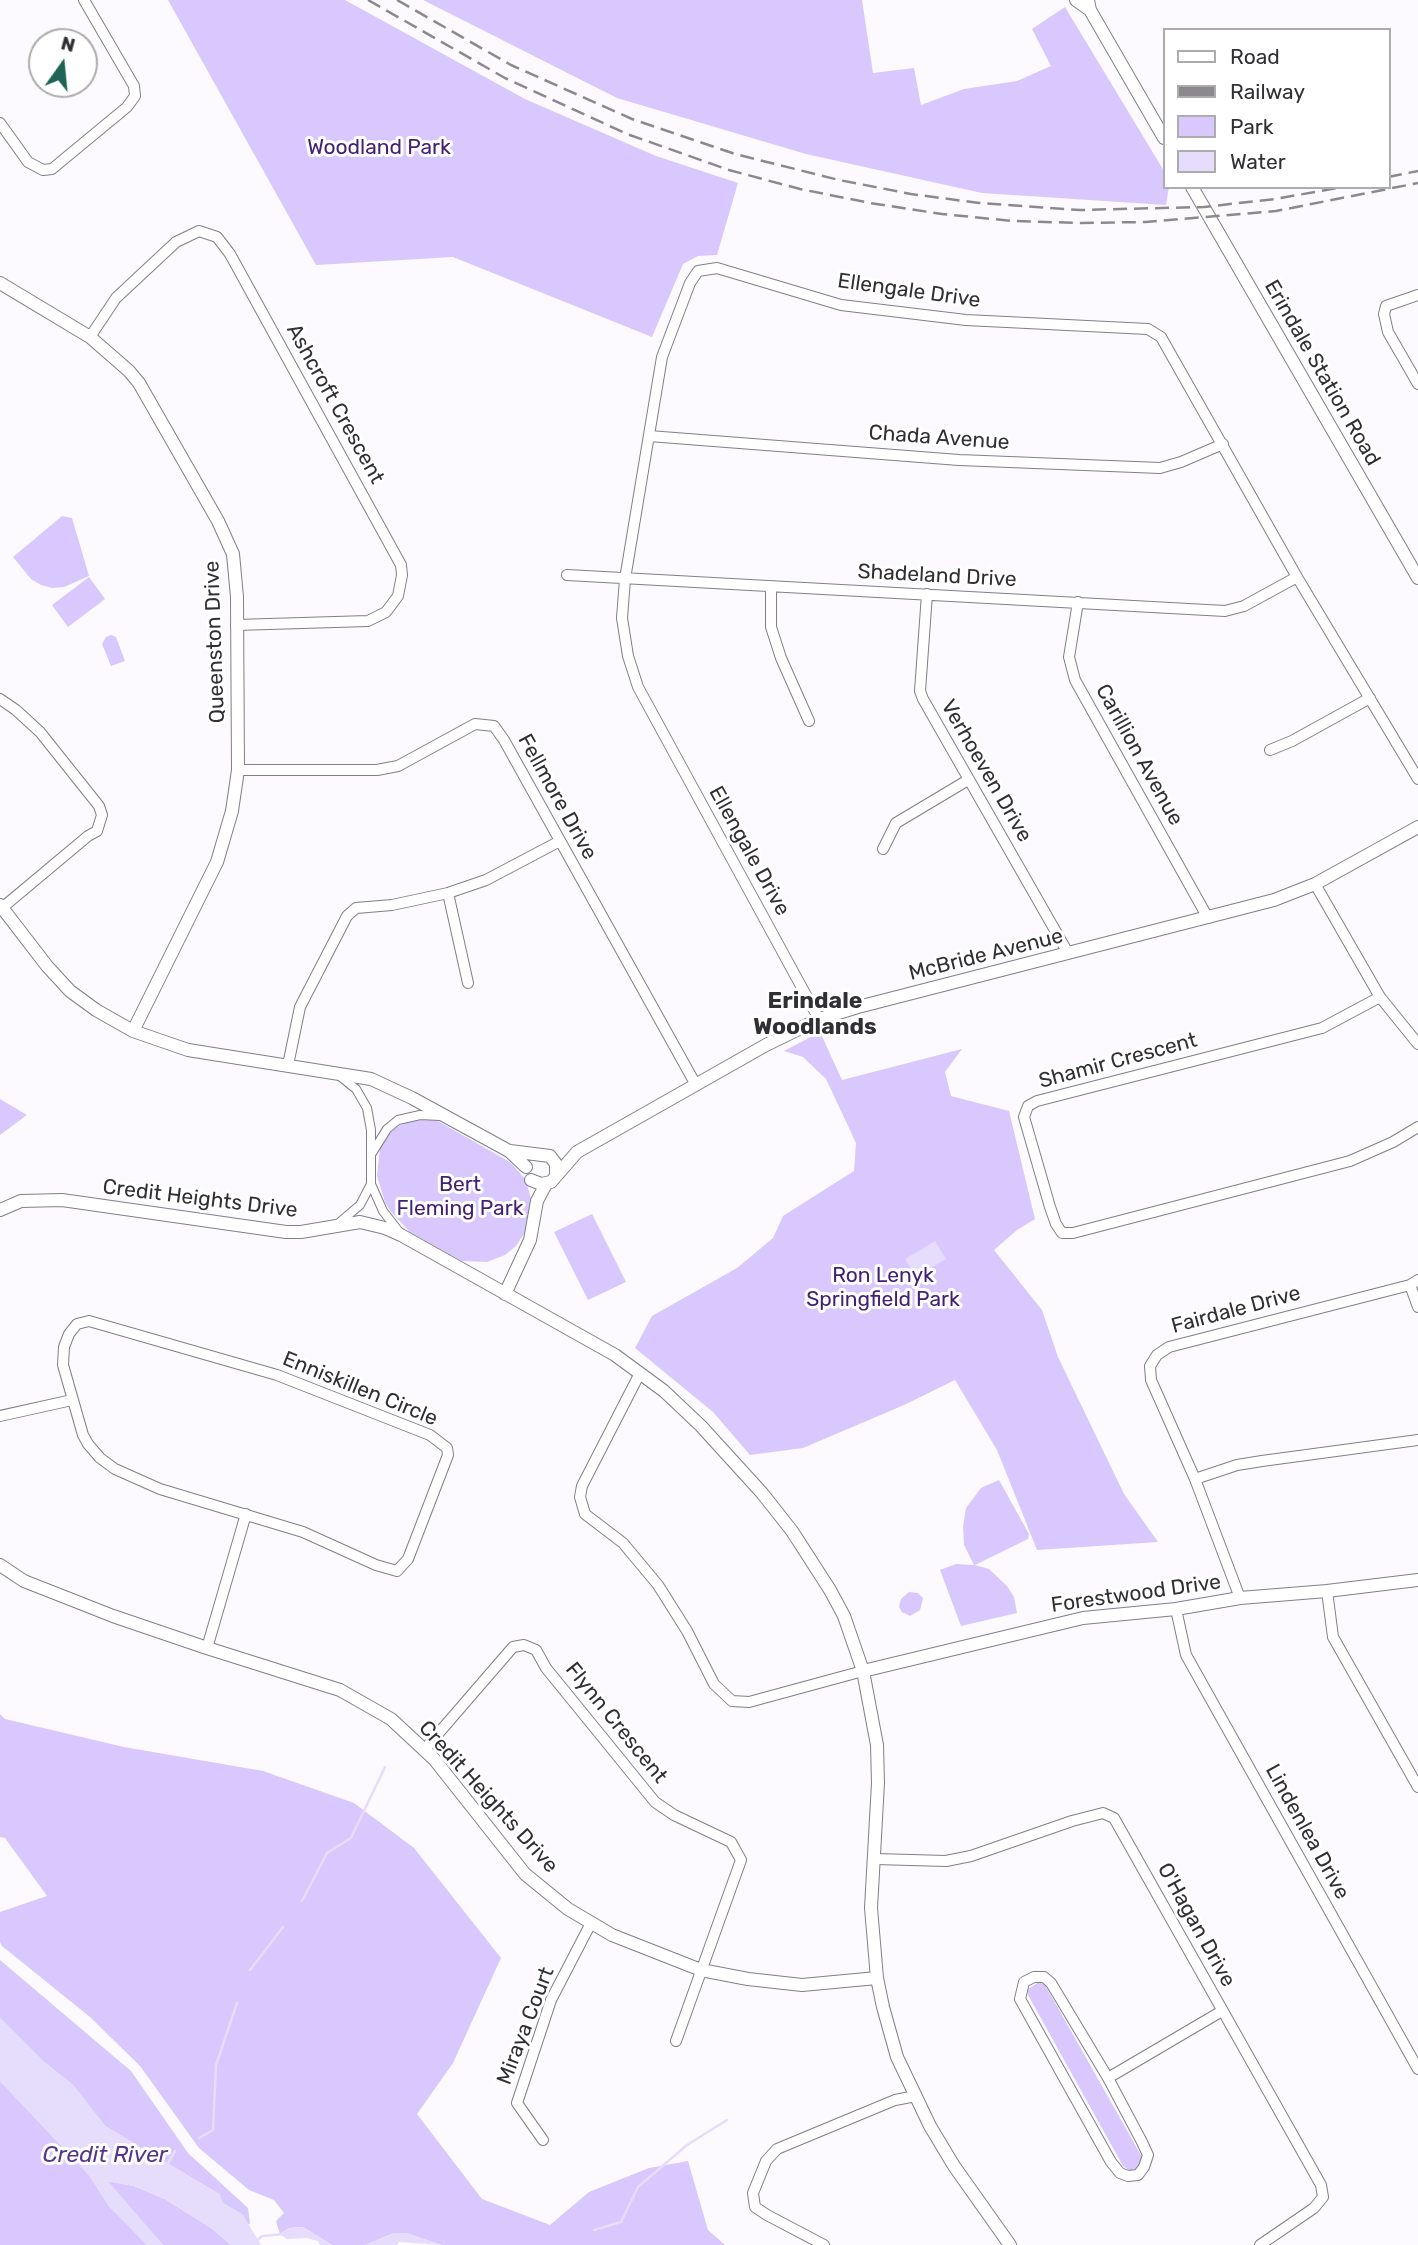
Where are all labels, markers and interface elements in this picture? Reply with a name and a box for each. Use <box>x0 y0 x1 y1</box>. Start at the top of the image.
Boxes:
north arrow <box>28 28 98 98</box>
legend <box>1162 28 1390 189</box>
text: N <box>58 31 78 57</box>
text: Road <box>1230 44 1280 69</box>
text: Railway <box>1230 79 1305 104</box>
text: Park <box>1230 114 1274 139</box>
park label: Woodland Park <box>307 135 451 161</box>
text: Water <box>1230 149 1286 174</box>
street label: Ellengale Drive <box>836 268 982 314</box>
street label: Erindale Station Road <box>1258 276 1386 470</box>
street label: Ashcroft Crescent <box>281 320 389 488</box>
street label: Chada Avenue <box>868 421 1010 455</box>
street label: Shadeland Drive <box>857 559 1017 593</box>
street label: Queenston Drive <box>200 560 230 724</box>
street label: Carillion Avenue <box>1090 680 1188 830</box>
street label: Verhoeven Drive <box>935 695 1037 847</box>
street label: Fellmore Drive <box>512 730 602 864</box>
street label: Ellengale Drive <box>703 782 795 920</box>
street label: McBride Avenue <box>906 924 1066 986</box>
district label: Erindale Woodlands <box>753 987 877 1041</box>
street label: Shamir Crescent <box>1036 1028 1200 1094</box>
park label: Bert Fleming Park <box>397 1172 523 1222</box>
street label: Credit Heights Drive <box>101 1175 299 1223</box>
park label: Ron Lenyk Springfield Park <box>806 1263 960 1313</box>
street label: Fairdale Drive <box>1169 1281 1303 1339</box>
street label: Enniskillen Circle <box>279 1346 441 1432</box>
street label: Forestwood Drive <box>1049 1570 1223 1618</box>
street label: Flynn Crescent <box>560 1658 672 1788</box>
street label: Credit Heights Drive <box>413 1716 563 1878</box>
street label: Lindenlea Drive <box>1259 1760 1355 1904</box>
street label: O'Hagan Drive <box>1152 1859 1240 1991</box>
street label: Miraya Court <box>492 1964 560 2088</box>
water label: Credit River <box>42 2141 168 2169</box>

